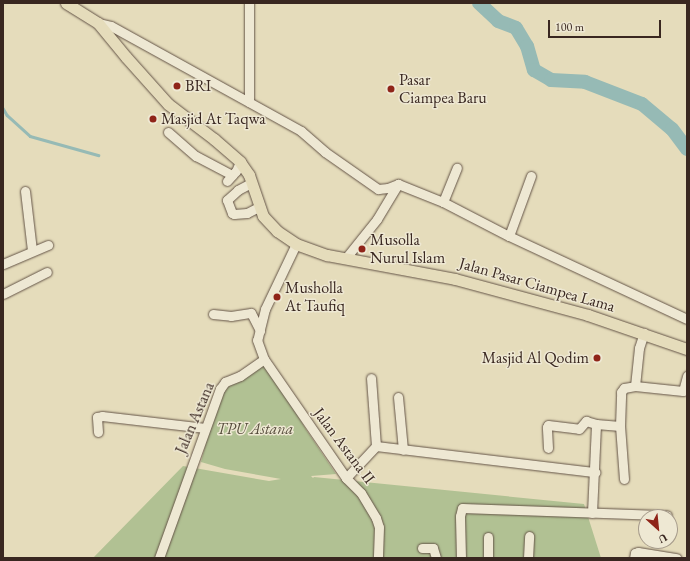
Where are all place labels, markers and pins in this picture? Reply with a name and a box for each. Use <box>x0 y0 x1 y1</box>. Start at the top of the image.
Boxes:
place label: Pasar Ciampea Baru <box>399 70 487 108</box>
place label: BRI <box>185 76 211 96</box>
marker: BRI <box>172 81 182 91</box>
marker: Pasar Ciampea Baru <box>386 84 396 94</box>
place label: Masjid At Taqwa <box>161 109 266 129</box>
marker: Masjid At Taqwa <box>148 114 158 124</box>
place label: Musolla Nurul Islam <box>370 230 445 268</box>
marker: Musolla Nurul Islam <box>357 244 367 254</box>
place label: Musholla At Taufiq <box>285 278 345 316</box>
marker: Musholla At Taufiq <box>272 292 282 302</box>
place label: Masjid Al Qodim <box>482 348 589 368</box>
marker: Masjid Al Qodim <box>592 353 602 363</box>

